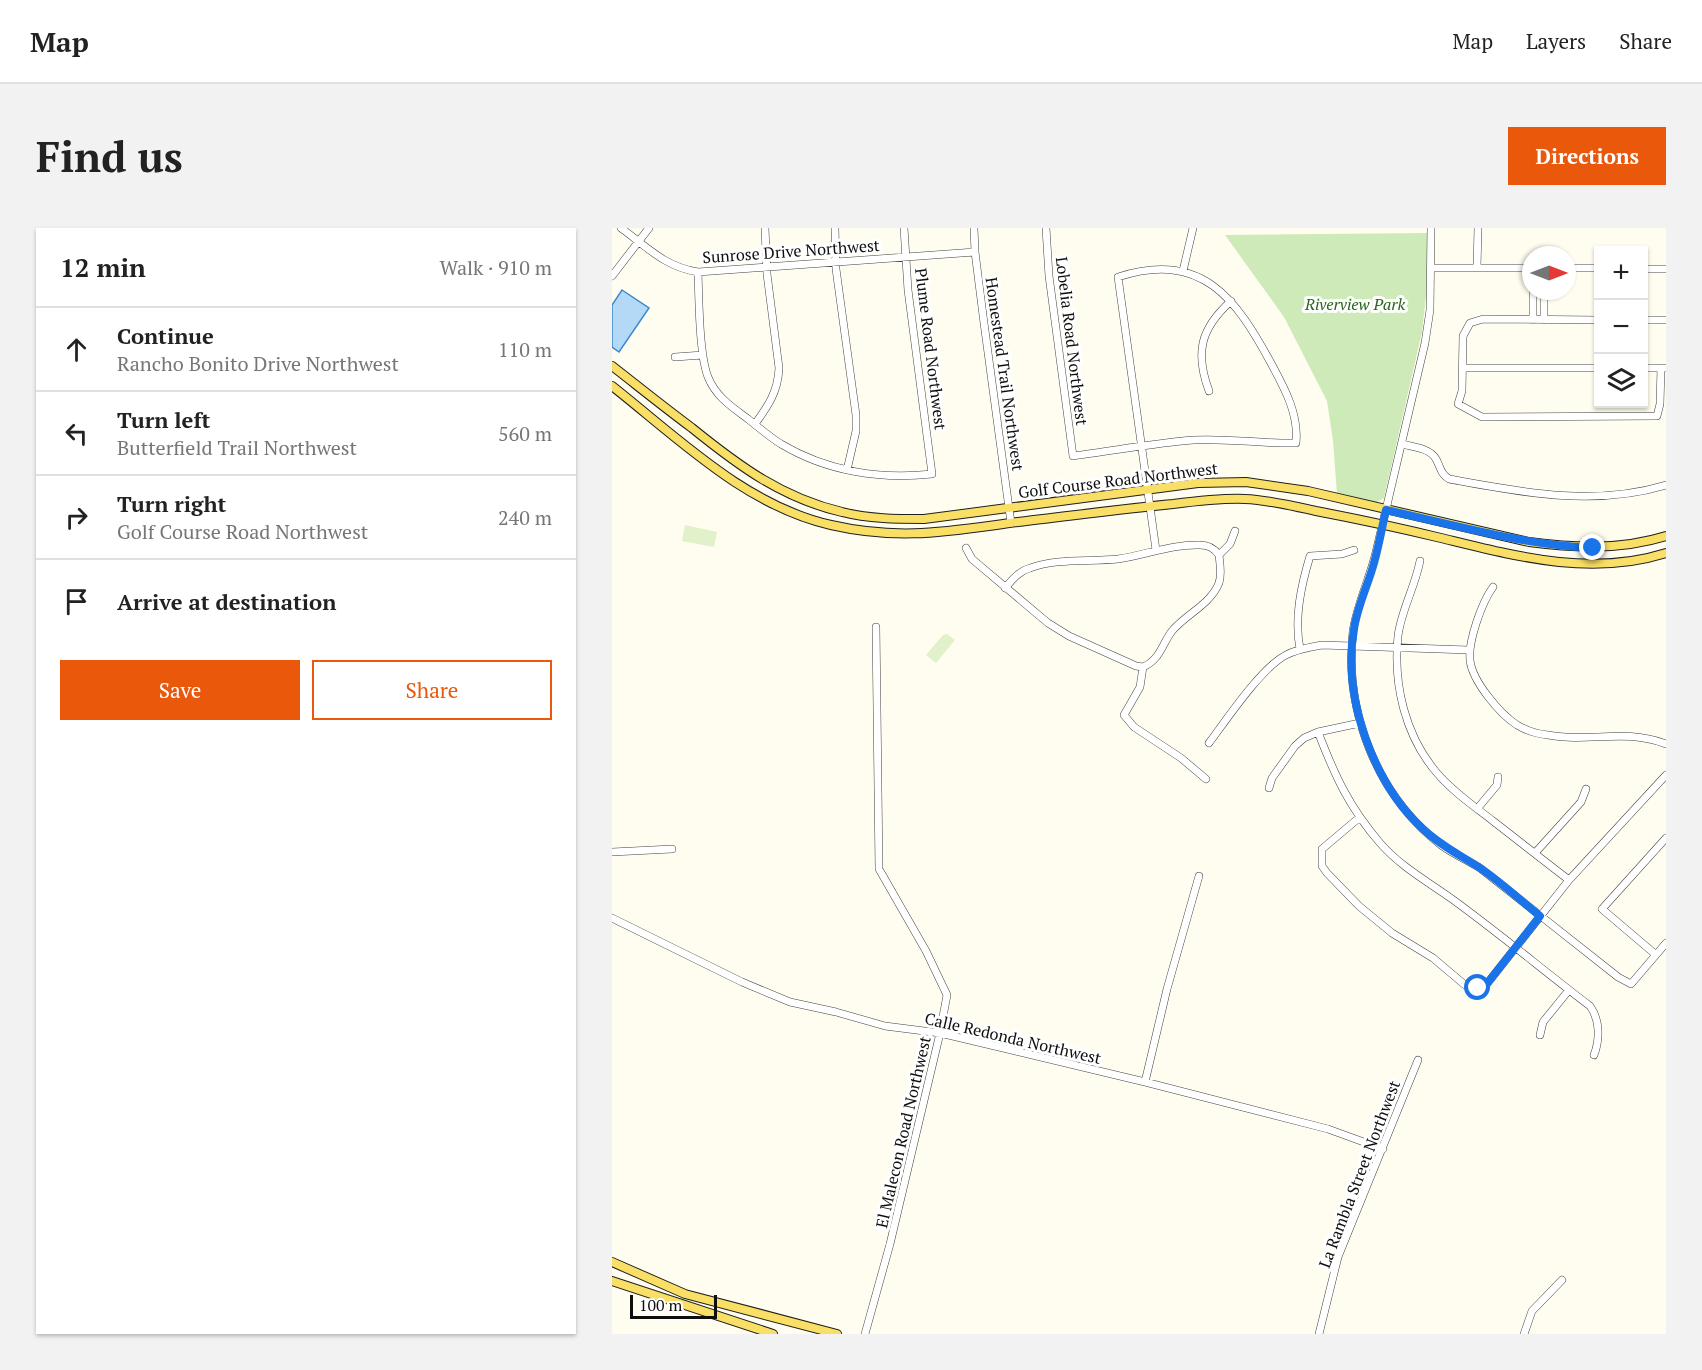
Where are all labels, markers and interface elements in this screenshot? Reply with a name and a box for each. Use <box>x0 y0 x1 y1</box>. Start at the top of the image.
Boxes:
text: Map <box>30 23 89 60</box>
text: Map <box>1452 27 1493 55</box>
text: Layers <box>1526 27 1586 55</box>
text: Share <box>1619 27 1672 55</box>
button: Directions <box>1508 127 1666 185</box>
text: Find us <box>36 128 183 184</box>
street label: Sunrose Drive Northwest <box>702 234 880 268</box>
north arrow <box>1522 246 1576 300</box>
map controls <box>1594 246 1648 408</box>
button: + <box>1594 246 1648 300</box>
text: 12 min <box>60 250 146 284</box>
text: Walk · 910 m <box>440 254 552 281</box>
street label: Lobelia Road Northwest <box>1051 255 1093 427</box>
street label: Plume Road Northwest <box>910 267 952 431</box>
street label: Homestead Trail Northwest <box>980 276 1030 472</box>
park label: Riverview Park <box>1304 293 1405 315</box>
button: − <box>1594 300 1648 354</box>
text: Continue <box>117 321 214 350</box>
icon: ahead <box>60 333 93 366</box>
text: 110 m <box>498 336 552 363</box>
text: Rancho Bonito Drive Northwest <box>117 350 399 377</box>
button: layers <box>1594 354 1648 408</box>
text: Turn left <box>117 405 210 434</box>
icon: left <box>60 417 93 450</box>
text: 560 m <box>498 420 552 447</box>
text: Butterfield Trail Northwest <box>117 434 357 461</box>
street label: Golf Course Road Northwest <box>1017 457 1219 503</box>
text: Turn right <box>117 489 226 518</box>
icon: right <box>60 501 93 534</box>
text: 240 m <box>498 504 552 531</box>
text: Golf Course Road Northwest <box>117 518 368 545</box>
route end <box>1579 534 1605 560</box>
icon: arrive <box>60 585 93 618</box>
text: Arrive at destination <box>117 587 336 616</box>
button: Save <box>60 660 300 720</box>
button: Share <box>312 660 552 720</box>
route start <box>1464 974 1490 1000</box>
street label: Calle Redonda Northwest <box>923 1007 1103 1069</box>
street label: El Malecon Road Northwest <box>870 1034 936 1230</box>
street label: La Rambla Street Northwest <box>1313 1077 1405 1271</box>
scale bar <box>630 1292 717 1320</box>
text: 100 m <box>639 1294 682 1316</box>

